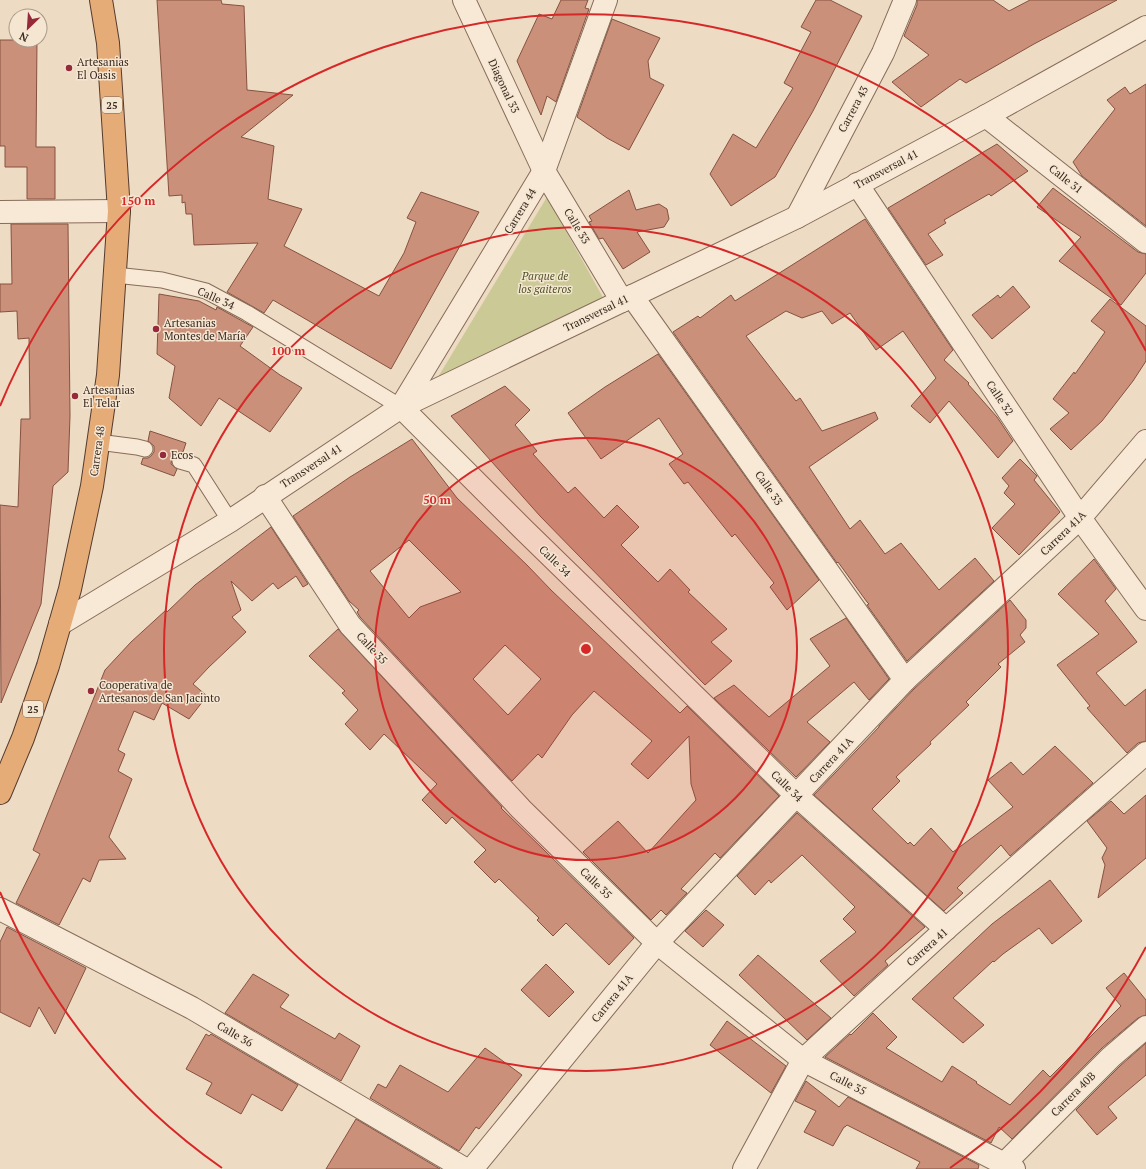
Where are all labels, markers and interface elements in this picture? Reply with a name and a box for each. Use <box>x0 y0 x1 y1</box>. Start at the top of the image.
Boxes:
north arrow <box>8 8 48 48</box>
text: N <box>16 29 31 45</box>
place label: Artesanias El Oasis <box>77 55 129 82</box>
street label: Diagonal 33 <box>485 57 523 116</box>
marker: Artesanias El Oasis <box>64 63 74 73</box>
street label: Carrera 43 <box>835 83 871 135</box>
road number: 25 <box>102 97 122 113</box>
street label: Transversal 41 <box>851 146 921 192</box>
street label: Calle 31 <box>1046 161 1086 197</box>
street label: Carrera 44 <box>501 186 539 236</box>
text: 150 m <box>121 193 155 208</box>
street label: Calle 33 <box>561 206 593 247</box>
park label: Parque de los gaiteros <box>518 269 572 296</box>
street label: Calle 34 <box>195 284 237 312</box>
street label: Transversal 41 <box>561 291 631 335</box>
place label: Artesanias Montes de María <box>164 316 246 343</box>
marker: Artesanias Montes de María <box>151 324 161 334</box>
text: 100 m <box>271 343 305 358</box>
street label: Calle 32 <box>983 378 1017 418</box>
place label: Artesanias El Telar <box>83 383 135 410</box>
marker: Artesanias El Telar <box>70 391 80 401</box>
street label: Carrera 48 <box>87 425 107 477</box>
street label: Transversal 41 <box>278 441 344 491</box>
place label: Ecos <box>171 448 193 462</box>
marker: Ecos <box>158 450 168 460</box>
street label: Calle 33 <box>752 468 786 508</box>
text: 50 m <box>423 492 451 507</box>
street label: Carrera 41A <box>1037 507 1089 558</box>
street label: Calle 34 <box>536 542 574 580</box>
street label: Calle 35 <box>354 629 391 667</box>
centre of rings <box>579 642 593 656</box>
place label: Cooperativa de Artesanos de San Jacinto <box>99 678 220 705</box>
marker: Cooperativa de Artesanos de San Jacinto <box>86 686 96 696</box>
road number: 25 <box>23 701 43 717</box>
street label: Carrera 41A <box>806 734 856 786</box>
street label: Calle 34 <box>768 767 806 805</box>
street label: Calle 35 <box>577 864 615 902</box>
street label: Carrera 41 <box>903 925 951 969</box>
street label: Carrera 41A <box>588 971 636 1025</box>
street label: Calle 36 <box>215 1018 256 1050</box>
street label: Calle 35 <box>827 1068 869 1098</box>
street label: Carrera 40B <box>1048 1069 1098 1119</box>

